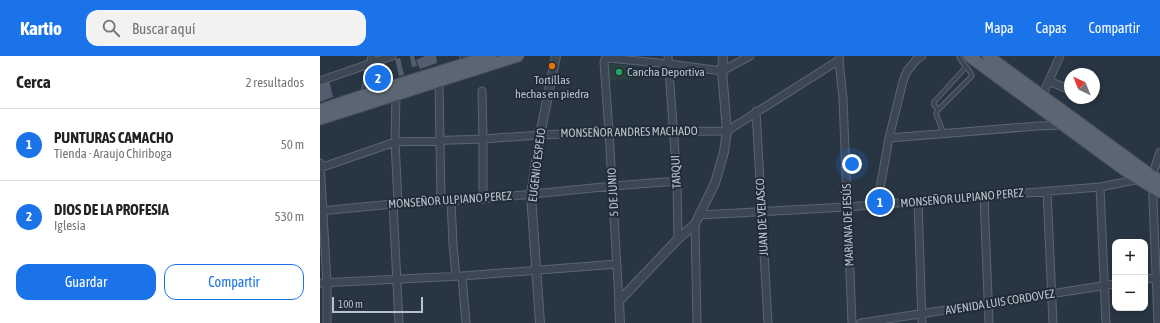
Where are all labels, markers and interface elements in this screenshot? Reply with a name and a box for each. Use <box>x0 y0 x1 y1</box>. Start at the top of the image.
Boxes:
search box <box>86 10 366 46</box>
text: Kartio <box>20 17 62 39</box>
icon: search <box>100 17 122 39</box>
text: Buscar aquí <box>132 20 195 37</box>
text: Mapa <box>985 20 1014 36</box>
text: Capas <box>1036 20 1067 36</box>
text: Compartir <box>1089 20 1140 36</box>
marker: Tortillas hechas en piedra <box>547 61 557 71</box>
pin: 2 <box>365 63 391 93</box>
place label: Cancha Deportiva <box>627 65 705 79</box>
marker: Cancha Deportiva <box>614 67 624 77</box>
north arrow <box>1064 68 1100 104</box>
text: Cerca <box>16 72 51 92</box>
place label: Tortillas hechas en piedra <box>515 73 589 101</box>
text: 2 resultados <box>245 75 304 90</box>
street label: MONSEÑOR ANDRES MACHADO <box>560 124 698 140</box>
street label: EUGENIO ESPEJO <box>526 127 548 203</box>
text: PUNTURAS CAMACHO <box>54 129 173 146</box>
text: 1 <box>26 137 32 152</box>
text: 50 m <box>281 137 304 152</box>
text: Tienda · Araujo Chiriboga <box>54 146 172 161</box>
your location <box>842 154 862 174</box>
street label: TARQUI <box>668 155 684 189</box>
street label: 5 DE JUNIO <box>605 167 621 217</box>
street label: JUAN DE VELASCO <box>753 178 771 256</box>
street label: MARIANA DE JESÚS <box>840 183 856 267</box>
street label: MONSEÑOR ULPIANO PEREZ <box>900 186 1025 210</box>
pin: 1 <box>867 187 893 217</box>
street label: MONSEÑOR ULPIANO PEREZ <box>388 189 513 211</box>
text: DIOS DE LA PROFESIA <box>54 201 169 218</box>
text: 2 <box>26 209 32 224</box>
text: 530 m <box>275 209 304 224</box>
text: Iglesia <box>54 218 86 233</box>
map controls <box>1112 239 1148 311</box>
button: + <box>1112 239 1148 275</box>
button: Guardar <box>16 264 156 300</box>
button: Compartir <box>164 264 304 300</box>
button: − <box>1112 275 1148 311</box>
street label: AVENIDA LUIS CORDOVEZ <box>944 286 1056 318</box>
scale bar <box>332 295 423 314</box>
text: 100 m <box>338 298 363 310</box>

